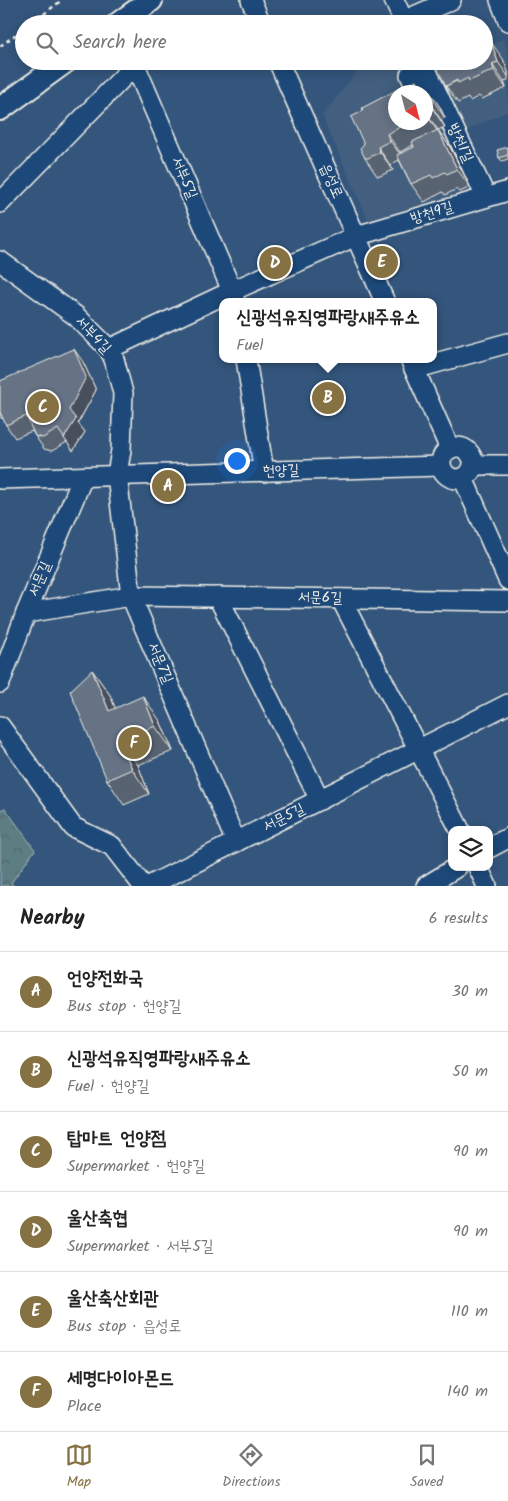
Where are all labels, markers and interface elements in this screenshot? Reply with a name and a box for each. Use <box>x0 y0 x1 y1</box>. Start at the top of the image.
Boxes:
search box <box>15 15 493 70</box>
text: Search here <box>73 28 167 58</box>
icon: search <box>33 29 61 57</box>
north arrow <box>388 85 433 130</box>
street label: 방천1길 <box>440 119 480 167</box>
street label: 서부5길 <box>164 153 204 203</box>
street label: 읍성로 <box>313 160 349 202</box>
street label: 방천9길 <box>408 195 456 231</box>
pin: E <box>366 243 398 281</box>
pin: D <box>259 244 291 282</box>
popup <box>219 298 437 363</box>
text: 신광석유직영파랑새주유소 <box>236 303 420 333</box>
street label: 서부4길 <box>69 311 117 359</box>
text: Fuel <box>236 333 263 358</box>
pin: B <box>312 379 344 417</box>
pin: C <box>27 388 59 426</box>
your location <box>224 448 250 474</box>
street label: 헌양길 <box>262 458 300 484</box>
pin: A <box>152 467 184 505</box>
street label: 서문길 <box>22 558 58 600</box>
street label: 서문6길 <box>298 586 342 610</box>
street label: 서문7길 <box>141 638 179 688</box>
pin: F <box>118 724 150 762</box>
street label: 서문5길 <box>259 797 309 839</box>
map controls <box>448 826 493 871</box>
button: layers <box>448 826 493 871</box>
text: Nearby <box>20 902 85 935</box>
text: 6 results <box>429 906 488 931</box>
text: 언양전화국 <box>67 964 143 994</box>
text: A <box>31 979 41 1004</box>
text: 30 m <box>452 979 488 1004</box>
text: Bus stop · 헌양길 <box>67 994 181 1019</box>
text: 신광석유직영파랑새주유소 <box>67 1044 250 1074</box>
text: B <box>31 1059 41 1084</box>
text: 50 m <box>452 1059 488 1084</box>
text: Fuel · 헌양길 <box>67 1074 149 1099</box>
text: 탑마트 언양점 <box>67 1124 166 1154</box>
text: C <box>31 1139 41 1164</box>
text: 90 m <box>453 1139 488 1164</box>
text: Supermarket · 헌양길 <box>67 1154 205 1179</box>
text: 울산축협 <box>67 1204 128 1234</box>
text: D <box>31 1219 41 1244</box>
text: 90 m <box>453 1219 488 1244</box>
text: Supermarket · 서부5길 <box>67 1234 214 1259</box>
text: 울산축산회관 <box>67 1284 159 1314</box>
text: E <box>32 1299 40 1324</box>
text: 110 m <box>451 1299 488 1324</box>
text: Bus stop · 읍성로 <box>67 1314 181 1339</box>
text: 세명다이아몬드 <box>67 1364 174 1394</box>
text: F <box>32 1379 40 1404</box>
text: 140 m <box>447 1379 488 1404</box>
text: Place <box>67 1394 101 1419</box>
tab: Map <box>65 1441 93 1493</box>
tab: Directions <box>222 1441 280 1493</box>
tab: Saved <box>410 1441 443 1493</box>

